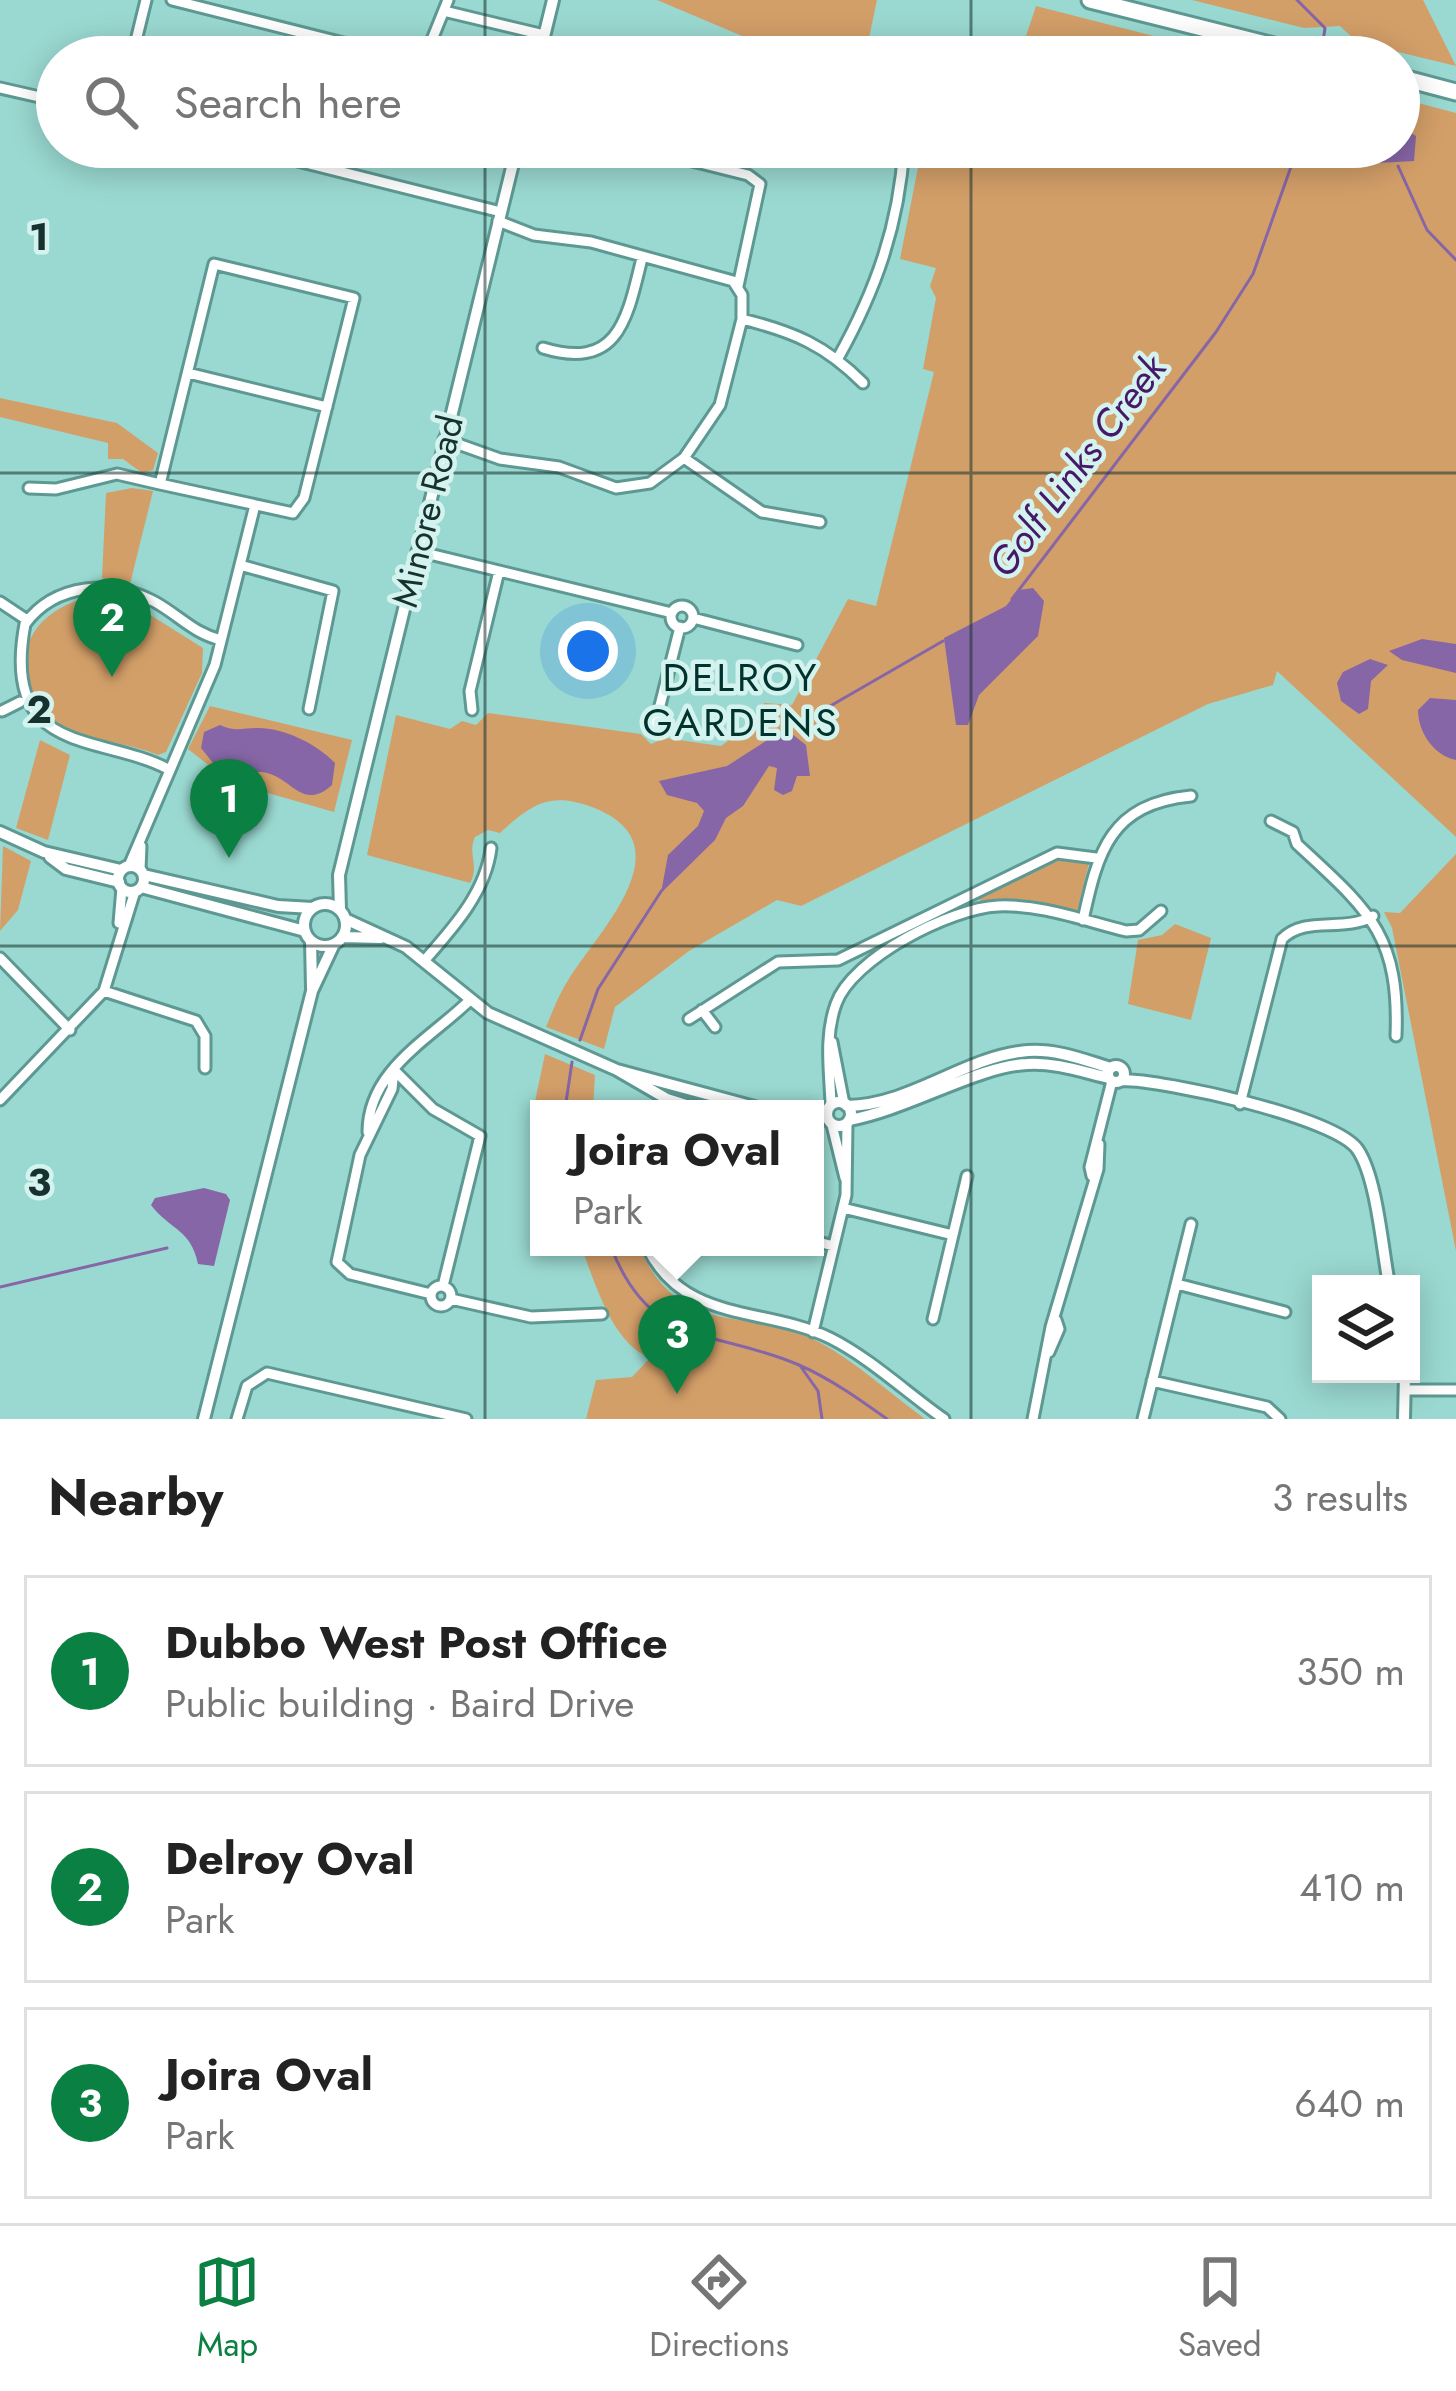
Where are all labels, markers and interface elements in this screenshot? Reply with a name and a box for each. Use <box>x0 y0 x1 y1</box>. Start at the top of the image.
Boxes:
search box <box>36 36 1420 168</box>
icon: search <box>78 69 144 135</box>
text: Search here <box>174 70 402 135</box>
text: 1 <box>29 208 49 265</box>
water label: Golf Links Creek <box>974 341 1181 589</box>
street label: Minore Road <box>378 410 476 612</box>
pin: 2 <box>73 578 151 677</box>
your location <box>558 621 618 681</box>
district label: DELROY GARDENS <box>642 649 840 751</box>
text: 2 <box>26 681 52 738</box>
pin: 1 <box>190 759 268 858</box>
popup <box>530 1100 824 1256</box>
text: Joira Oval <box>573 1117 781 1182</box>
text: 3 <box>27 1154 51 1211</box>
text: Park <box>573 1182 643 1239</box>
map controls <box>1312 1275 1420 1383</box>
button: layers <box>1312 1275 1420 1383</box>
pin: 3 <box>638 1295 716 1394</box>
text: Nearby <box>48 1460 223 1534</box>
text: 3 results <box>1272 1469 1408 1526</box>
text: Dubbo West Post Office <box>165 1610 668 1675</box>
text: 1 <box>80 1643 100 1700</box>
text: 350 m <box>1296 1643 1405 1700</box>
text: Public building · Baird Drive <box>165 1675 634 1732</box>
text: Delroy Oval <box>165 1826 414 1891</box>
text: 2 <box>77 1859 103 1916</box>
text: 410 m <box>1299 1859 1405 1916</box>
text: Park <box>165 1891 235 1948</box>
text: Joira Oval <box>165 2042 373 2107</box>
text: 3 <box>78 2075 102 2132</box>
text: 640 m <box>1294 2075 1405 2132</box>
text: Park <box>165 2107 235 2164</box>
tab: Map <box>194 2249 260 2368</box>
tab: Directions <box>649 2249 789 2368</box>
tab: Saved <box>1178 2249 1262 2368</box>

